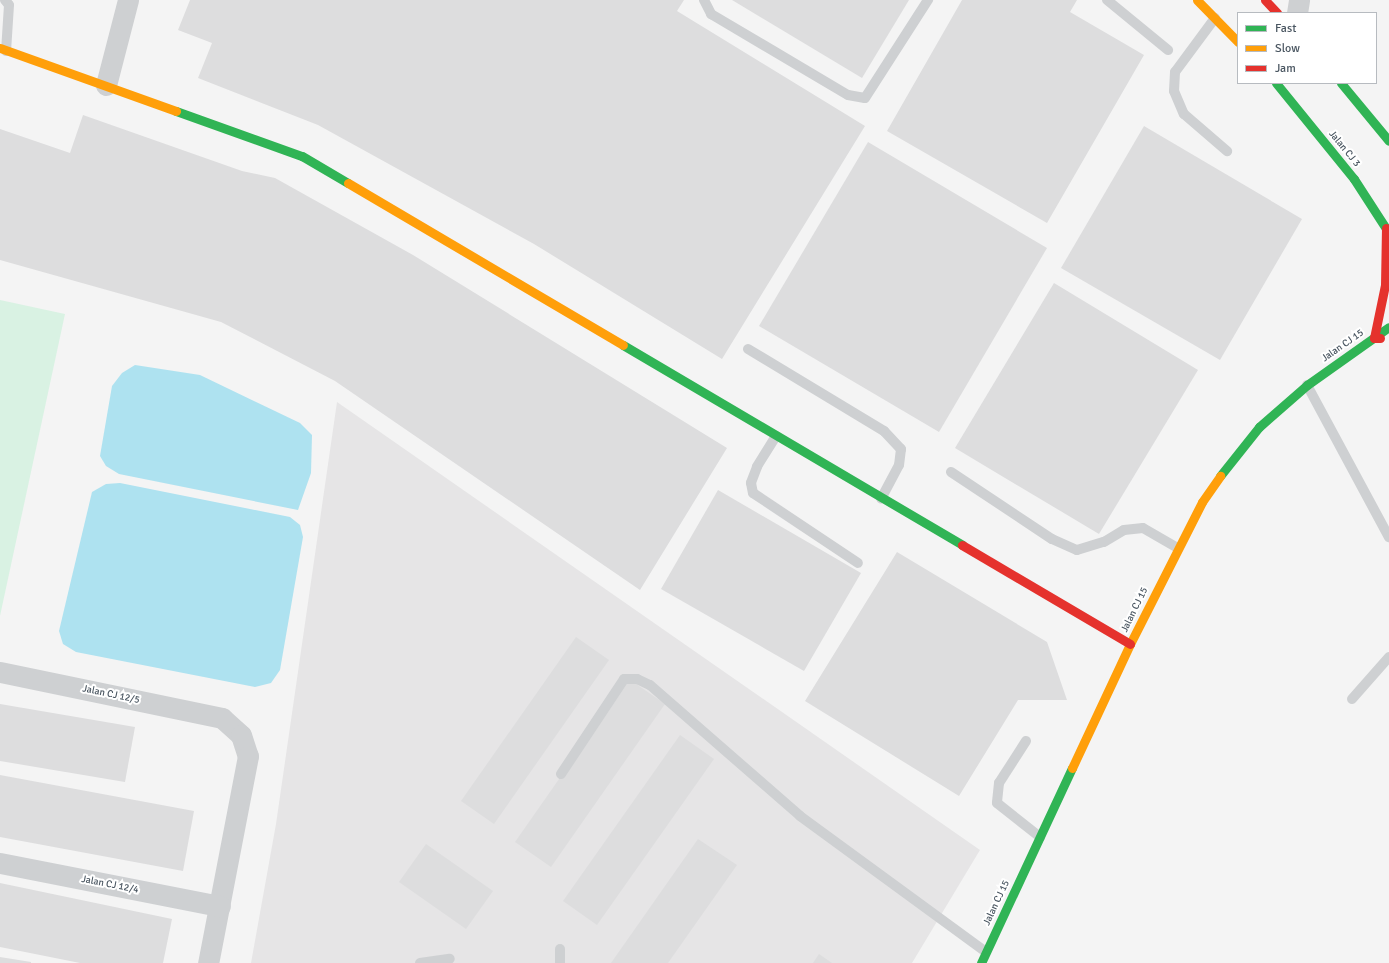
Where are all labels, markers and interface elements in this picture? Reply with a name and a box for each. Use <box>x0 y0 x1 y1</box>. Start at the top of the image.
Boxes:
legend <box>1237 12 1377 84</box>
text: Fast <box>1275 21 1296 36</box>
text: Slow <box>1275 41 1300 56</box>
text: Jam <box>1275 61 1296 76</box>
street label: Jalan CJ 3 <box>1326 128 1362 170</box>
street label: Jalan CJ 15 <box>1320 327 1366 365</box>
street label: Jalan CJ 15 <box>1119 586 1151 634</box>
street label: Jalan CJ 12/5 <box>81 683 141 707</box>
street label: Jalan CJ 12/4 <box>80 874 140 896</box>
street label: Jalan CJ 15 <box>981 878 1013 928</box>

